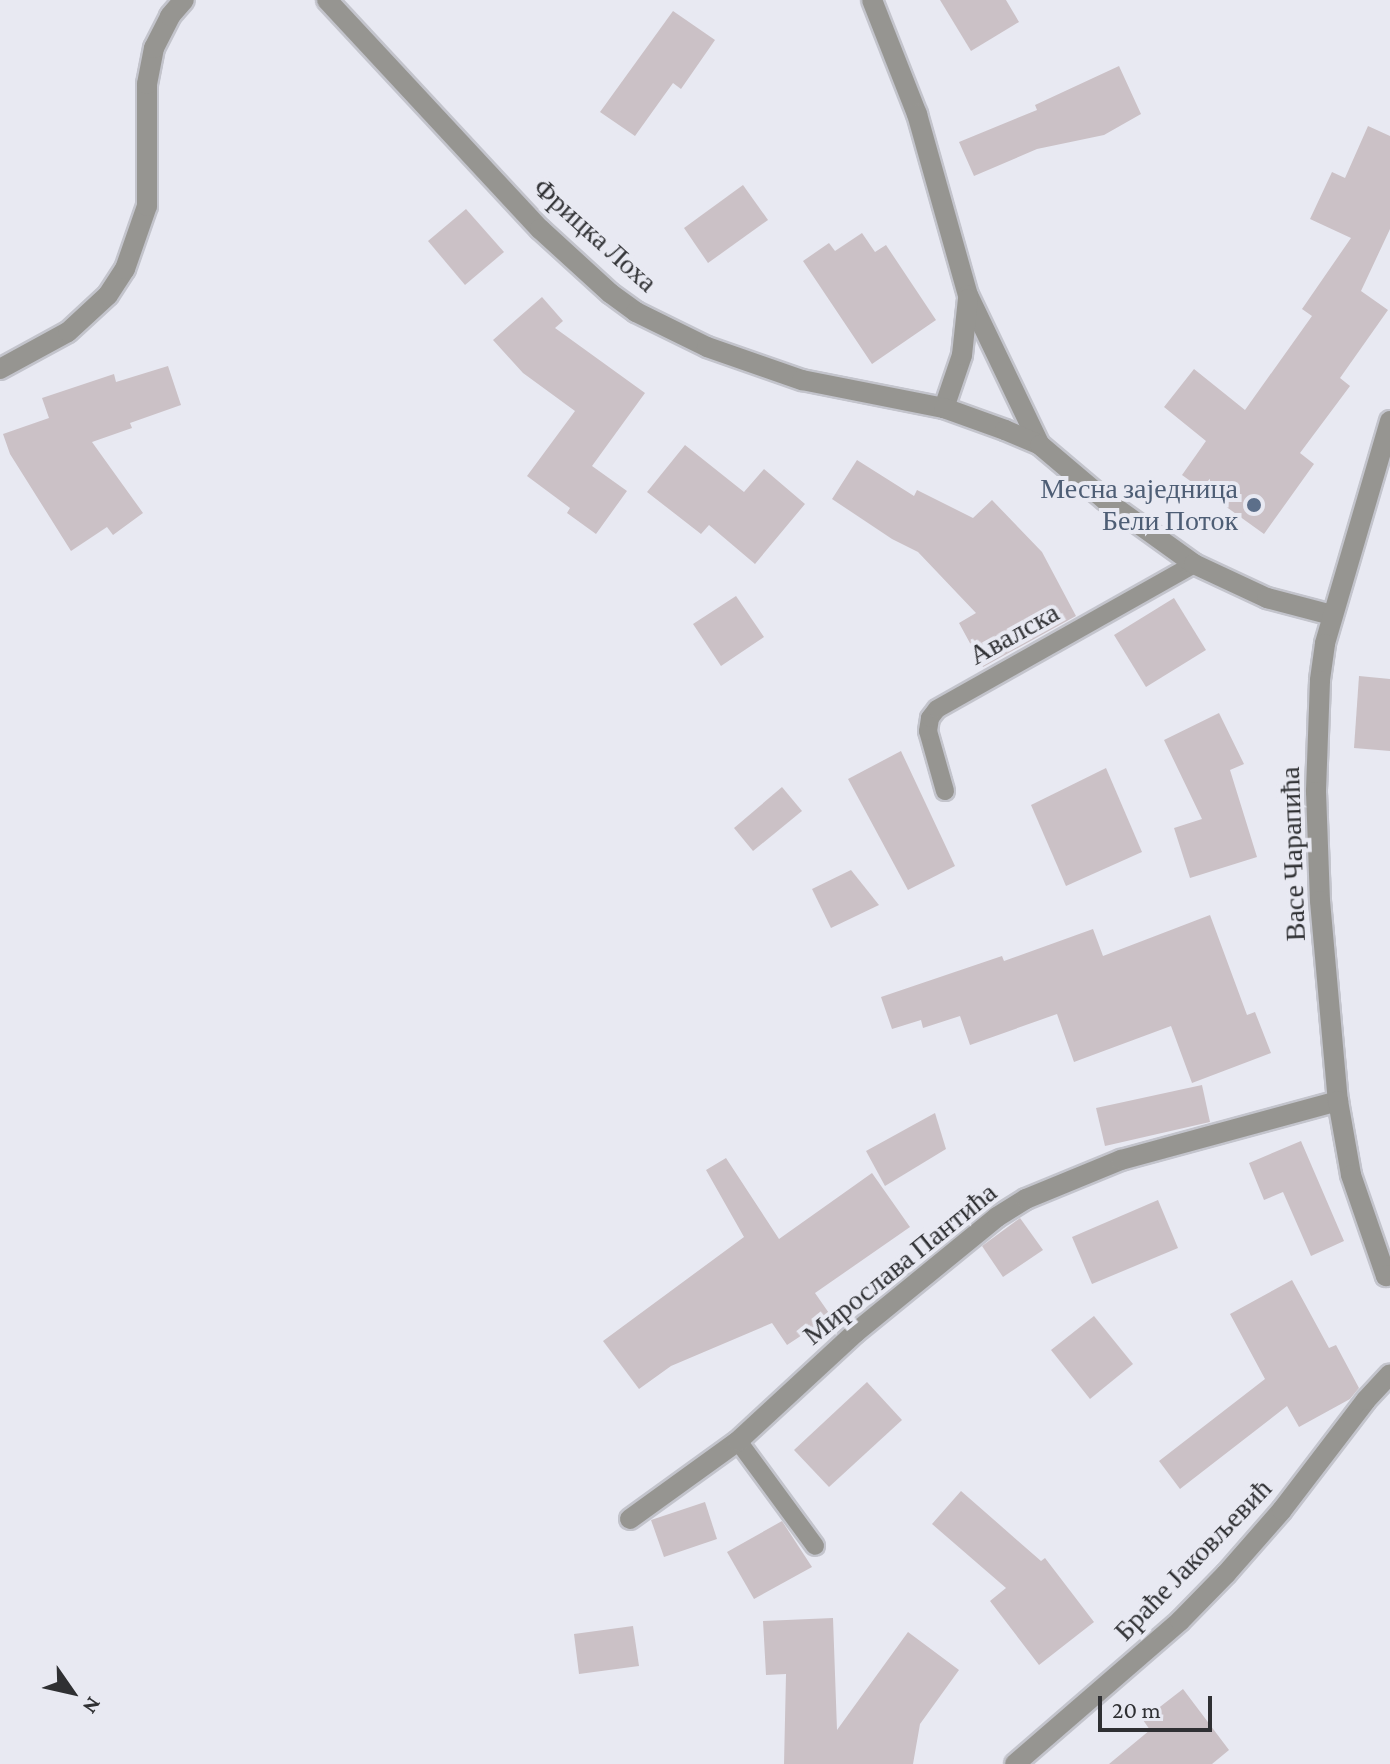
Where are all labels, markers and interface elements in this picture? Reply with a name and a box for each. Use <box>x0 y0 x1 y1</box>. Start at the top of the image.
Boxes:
street label: Фрицка Лоха <box>526 171 664 299</box>
place label: Месна заједница Бели Поток <box>1040 472 1238 538</box>
marker: Месна заједница Бели Поток <box>1245 496 1263 514</box>
street label: Авалска <box>963 596 1065 672</box>
street label: Васе Чарапића <box>1273 766 1313 942</box>
street label: Мирослава Пантића <box>796 1176 1004 1352</box>
street label: Браће Јаковљевић <box>1107 1472 1279 1648</box>
north arrow <box>32 1652 112 1732</box>
scale bar <box>1102 1680 1216 1730</box>
text: N <box>78 1692 107 1719</box>
text: 20 m <box>1112 1696 1161 1723</box>

